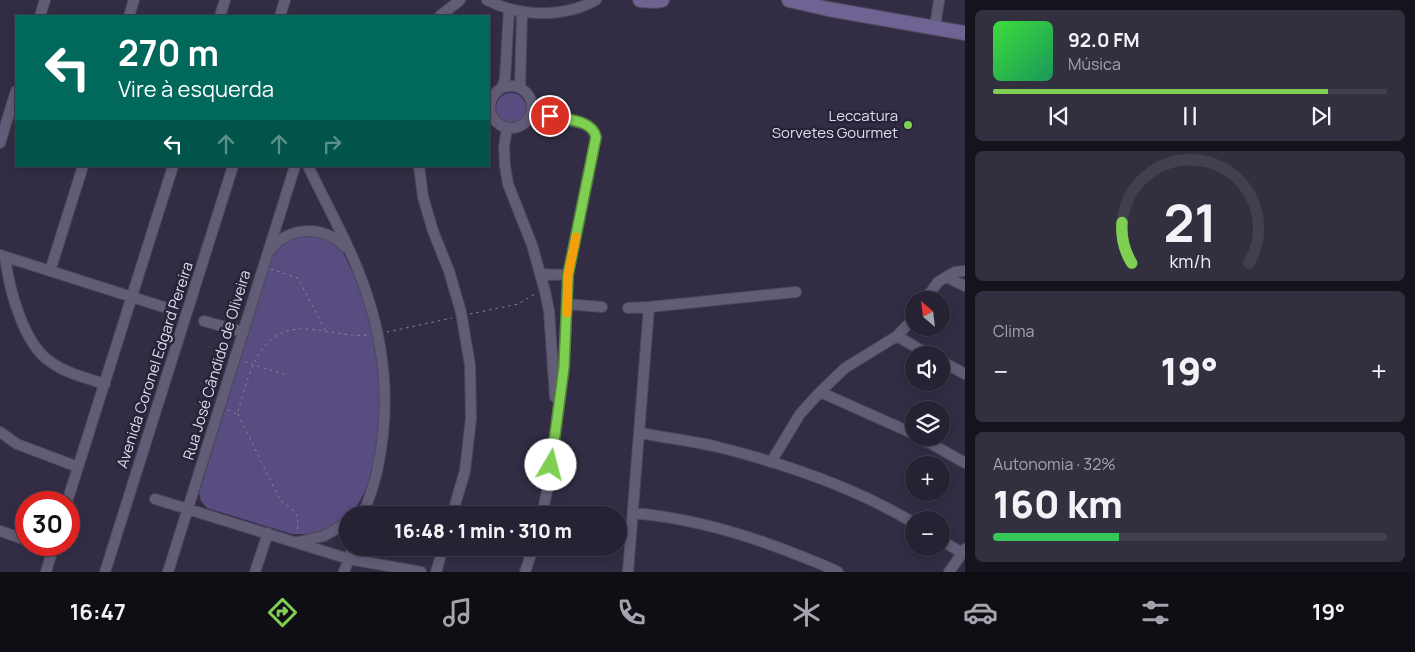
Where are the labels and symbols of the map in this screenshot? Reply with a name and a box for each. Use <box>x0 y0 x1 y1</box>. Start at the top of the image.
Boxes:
pin <box>529 95 571 137</box>
place label: Leccatura Sorvetes Gourmet <box>772 105 898 143</box>
marker: Leccatura Sorvetes Gourmet <box>902 119 914 131</box>
street label: Avenida Coronel Edgard Pereira <box>111 259 198 471</box>
street label: Rua José Cândido de Oliveira <box>178 267 255 462</box>
north arrow <box>905 291 950 336</box>
position arrow <box>524 438 576 490</box>
speed limit sign: 30 <box>15 491 80 556</box>

